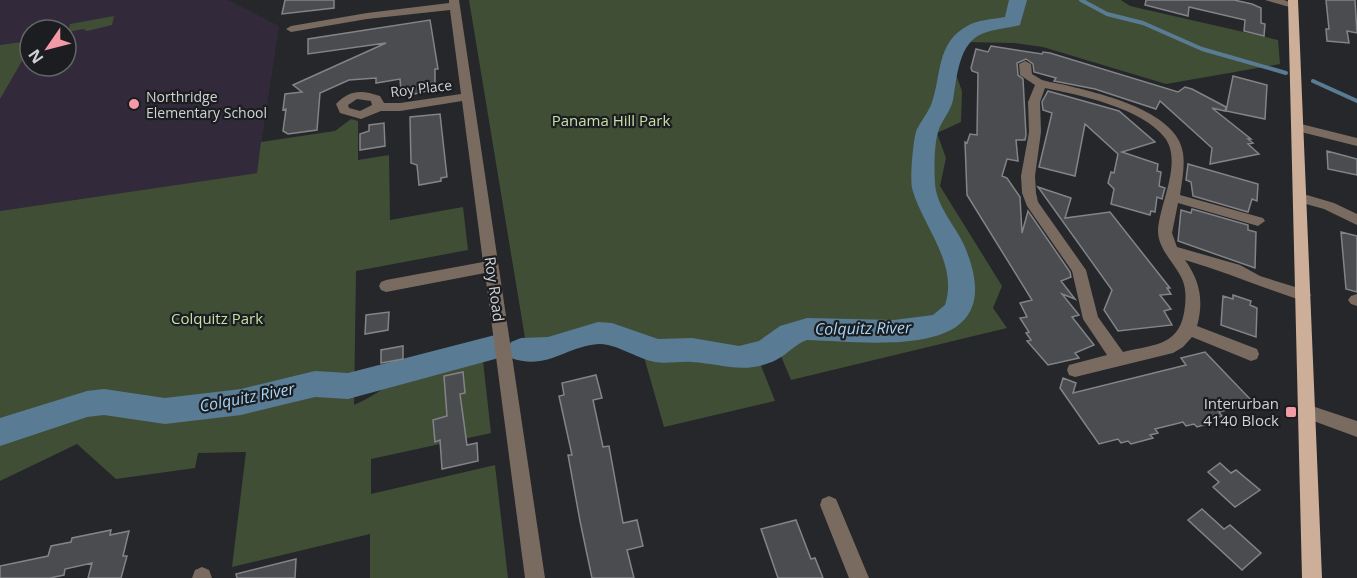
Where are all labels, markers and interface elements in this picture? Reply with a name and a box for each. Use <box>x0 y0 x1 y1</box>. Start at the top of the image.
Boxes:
north arrow <box>18 18 78 78</box>
text: N <box>23 45 48 68</box>
street label: Roy Place <box>389 75 453 101</box>
place label: Northridge Elementary School <box>146 87 267 122</box>
marker: Northridge Elementary School <box>127 97 141 111</box>
park label: Panama Hill Park <box>552 110 670 130</box>
street label: Roy Road <box>481 255 509 323</box>
park label: Colquitz Park <box>171 308 263 328</box>
water label: Colquitz River <box>815 316 912 340</box>
water label: Colquitz River <box>198 377 297 417</box>
place label: Interurban 4140 Block <box>1203 393 1279 430</box>
marker: Interurban 4140 Block <box>1284 405 1298 419</box>

